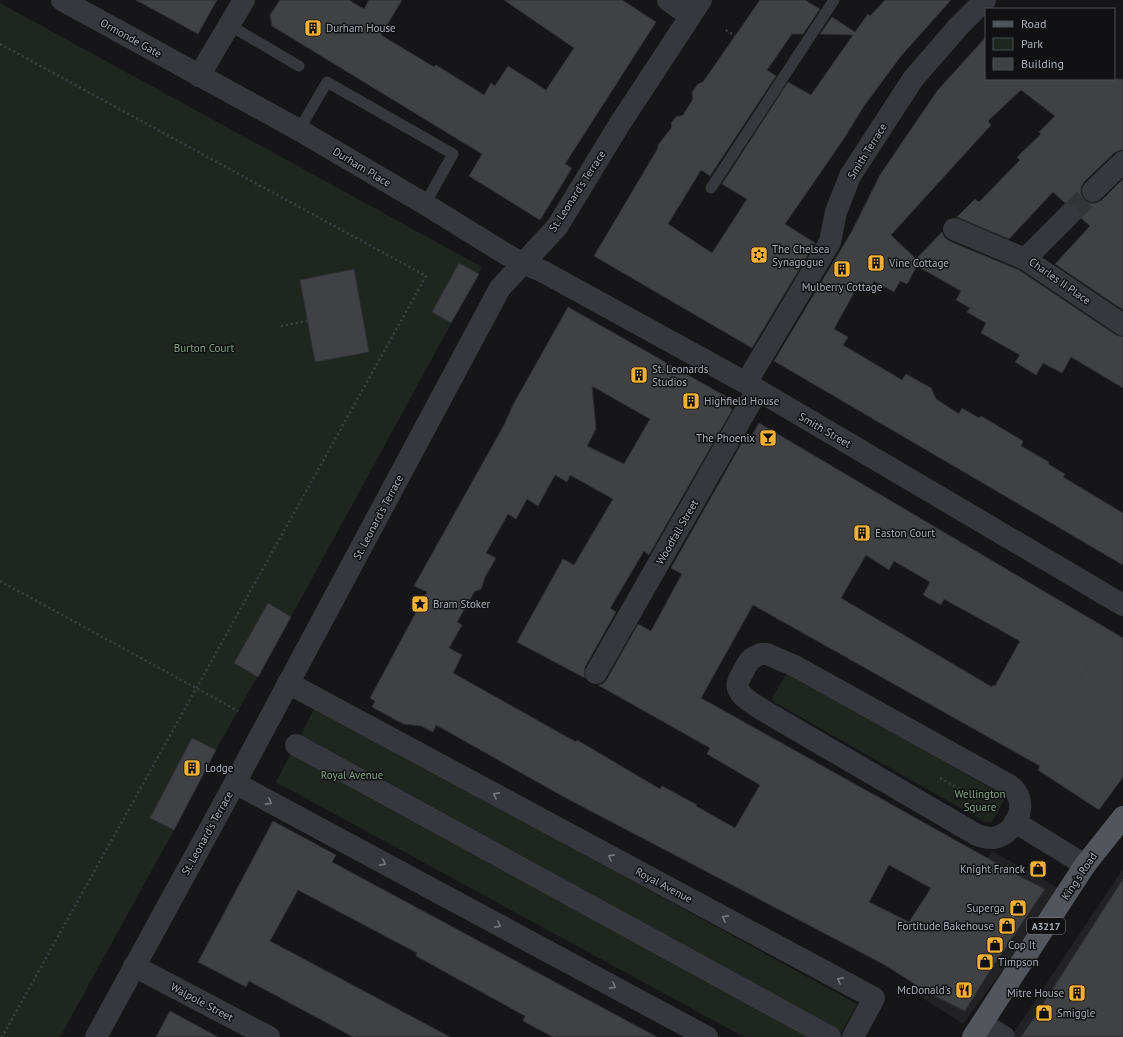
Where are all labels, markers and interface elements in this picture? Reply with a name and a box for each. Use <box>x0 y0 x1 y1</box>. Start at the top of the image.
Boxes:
legend <box>985 8 1115 80</box>
street label: Ormonde Gate <box>98 15 164 61</box>
text: Road <box>1021 16 1046 31</box>
building icon: Durham House <box>303 18 323 38</box>
place label: Durham House <box>326 21 396 35</box>
text: Park <box>1021 36 1043 51</box>
text: Building <box>1021 56 1064 71</box>
street label: Smith Terrace <box>844 120 890 182</box>
street label: Durham Place <box>330 144 394 190</box>
street label: St. Leonard's Terrace <box>545 147 609 234</box>
place label: The Chelsea Synagogue <box>772 242 829 269</box>
synagogue icon: The Chelsea Synagogue <box>749 245 769 265</box>
building icon: Vine Cottage <box>866 253 886 273</box>
street label: Charles II Place <box>1026 255 1094 308</box>
place label: Vine Cottage <box>888 256 949 270</box>
building icon: Mulberry Cottage <box>832 259 852 279</box>
place label: Mulberry Cottage <box>802 280 883 294</box>
park label: Burton Court <box>174 341 234 355</box>
place label: St. Leonards Studios <box>652 362 709 389</box>
building icon: St. Leonards Studios <box>629 365 649 385</box>
building icon: Highfield House <box>681 391 701 411</box>
place label: Highfield House <box>704 394 780 408</box>
street label: Smith Street <box>796 409 854 451</box>
bar icon: The Phoenix <box>758 428 778 448</box>
place label: The Phoenix <box>696 431 755 445</box>
street label: St. Leonard's Terrace <box>350 472 406 562</box>
street label: Woodfall Street <box>653 497 701 567</box>
building icon: Easton Court <box>852 523 872 543</box>
place label: Easton Court <box>875 526 935 540</box>
place icon: Bram Stoker <box>410 594 430 614</box>
place label: Bram Stoker <box>433 597 491 611</box>
building icon: Lodge <box>182 758 202 778</box>
place label: Lodge <box>205 761 234 775</box>
park label: Royal Avenue <box>321 768 384 782</box>
park label: Wellington Square <box>954 787 1006 814</box>
street label: St. Leonard's Terrace <box>178 788 236 878</box>
one-way arrow <box>493 792 500 800</box>
one-way arrow <box>265 797 272 804</box>
street label: King's Road <box>1058 850 1100 902</box>
one-way arrow <box>608 854 615 861</box>
one-way arrow <box>379 859 387 866</box>
shop icon: Knight Franck <box>1028 859 1048 879</box>
place label: Knight Franck <box>960 862 1026 876</box>
street label: Royal Avenue <box>633 864 695 906</box>
shop icon: Superga <box>1008 898 1028 918</box>
place label: Superga <box>967 901 1005 915</box>
one-way arrow <box>722 915 730 923</box>
shop icon: Fortitude Bakehouse <box>997 916 1017 936</box>
road number: A3217 <box>1027 918 1065 934</box>
place label: Fortitude Bakehouse <box>897 919 994 933</box>
one-way arrow <box>494 920 501 927</box>
shop icon: Cop It <box>985 935 1005 955</box>
place label: Cop It <box>1008 938 1036 952</box>
shop icon: Timpson <box>975 952 995 972</box>
place label: Timpson <box>998 955 1038 969</box>
one-way arrow <box>837 977 844 984</box>
street label: Walpole Street <box>168 980 236 1025</box>
restaurant icon: McDonald's <box>954 980 974 1000</box>
one-way arrow <box>608 982 616 989</box>
place label: McDonald's <box>897 983 951 997</box>
building icon: Mitre House <box>1067 983 1087 1003</box>
place label: Mitre House <box>1007 986 1064 1000</box>
shop icon: Smiggle <box>1034 1003 1054 1023</box>
place label: Smiggle <box>1057 1006 1096 1020</box>

